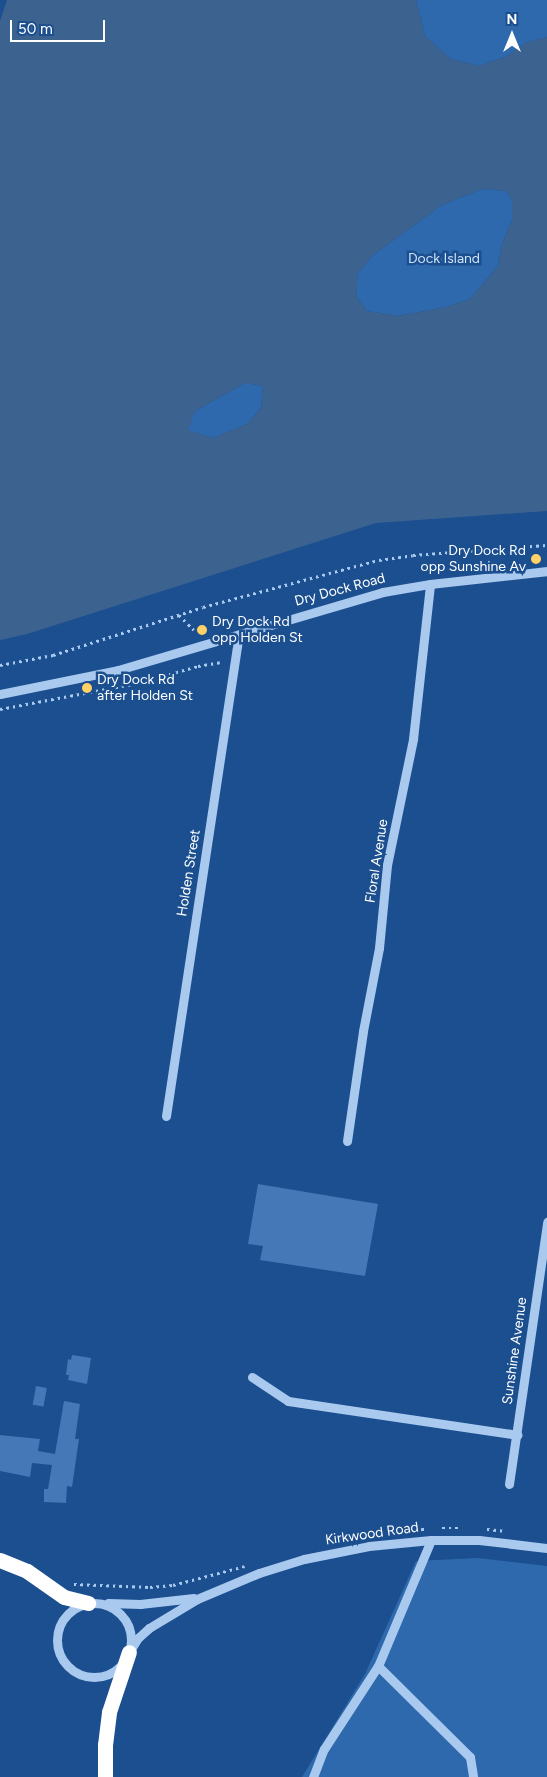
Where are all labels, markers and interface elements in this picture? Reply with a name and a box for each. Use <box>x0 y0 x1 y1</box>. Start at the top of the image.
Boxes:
scale bar <box>12 10 108 42</box>
north arrow <box>487 10 537 60</box>
text: N <box>507 11 517 28</box>
text: 50 m <box>18 20 53 38</box>
park label: Dock Island <box>408 251 480 267</box>
place label: Dry Dock Rd opp Sunshine Av <box>421 543 526 576</box>
marker: Dry Dock Rd opp Sunshine Av <box>530 553 542 565</box>
street label: Dry Dock Road <box>293 570 387 610</box>
place label: Dry Dock Rd opp Holden St <box>212 614 303 646</box>
marker: Dry Dock Rd opp Holden St <box>196 624 208 636</box>
place label: Dry Dock Rd after Holden St <box>97 672 193 704</box>
marker: Dry Dock Rd after Holden St <box>81 682 93 694</box>
street label: Floral Avenue <box>362 818 392 904</box>
street label: Holden Street <box>174 828 204 918</box>
street label: Sunshine Avenue <box>499 1296 531 1406</box>
street label: Kirkwood Road <box>324 1519 420 1549</box>

